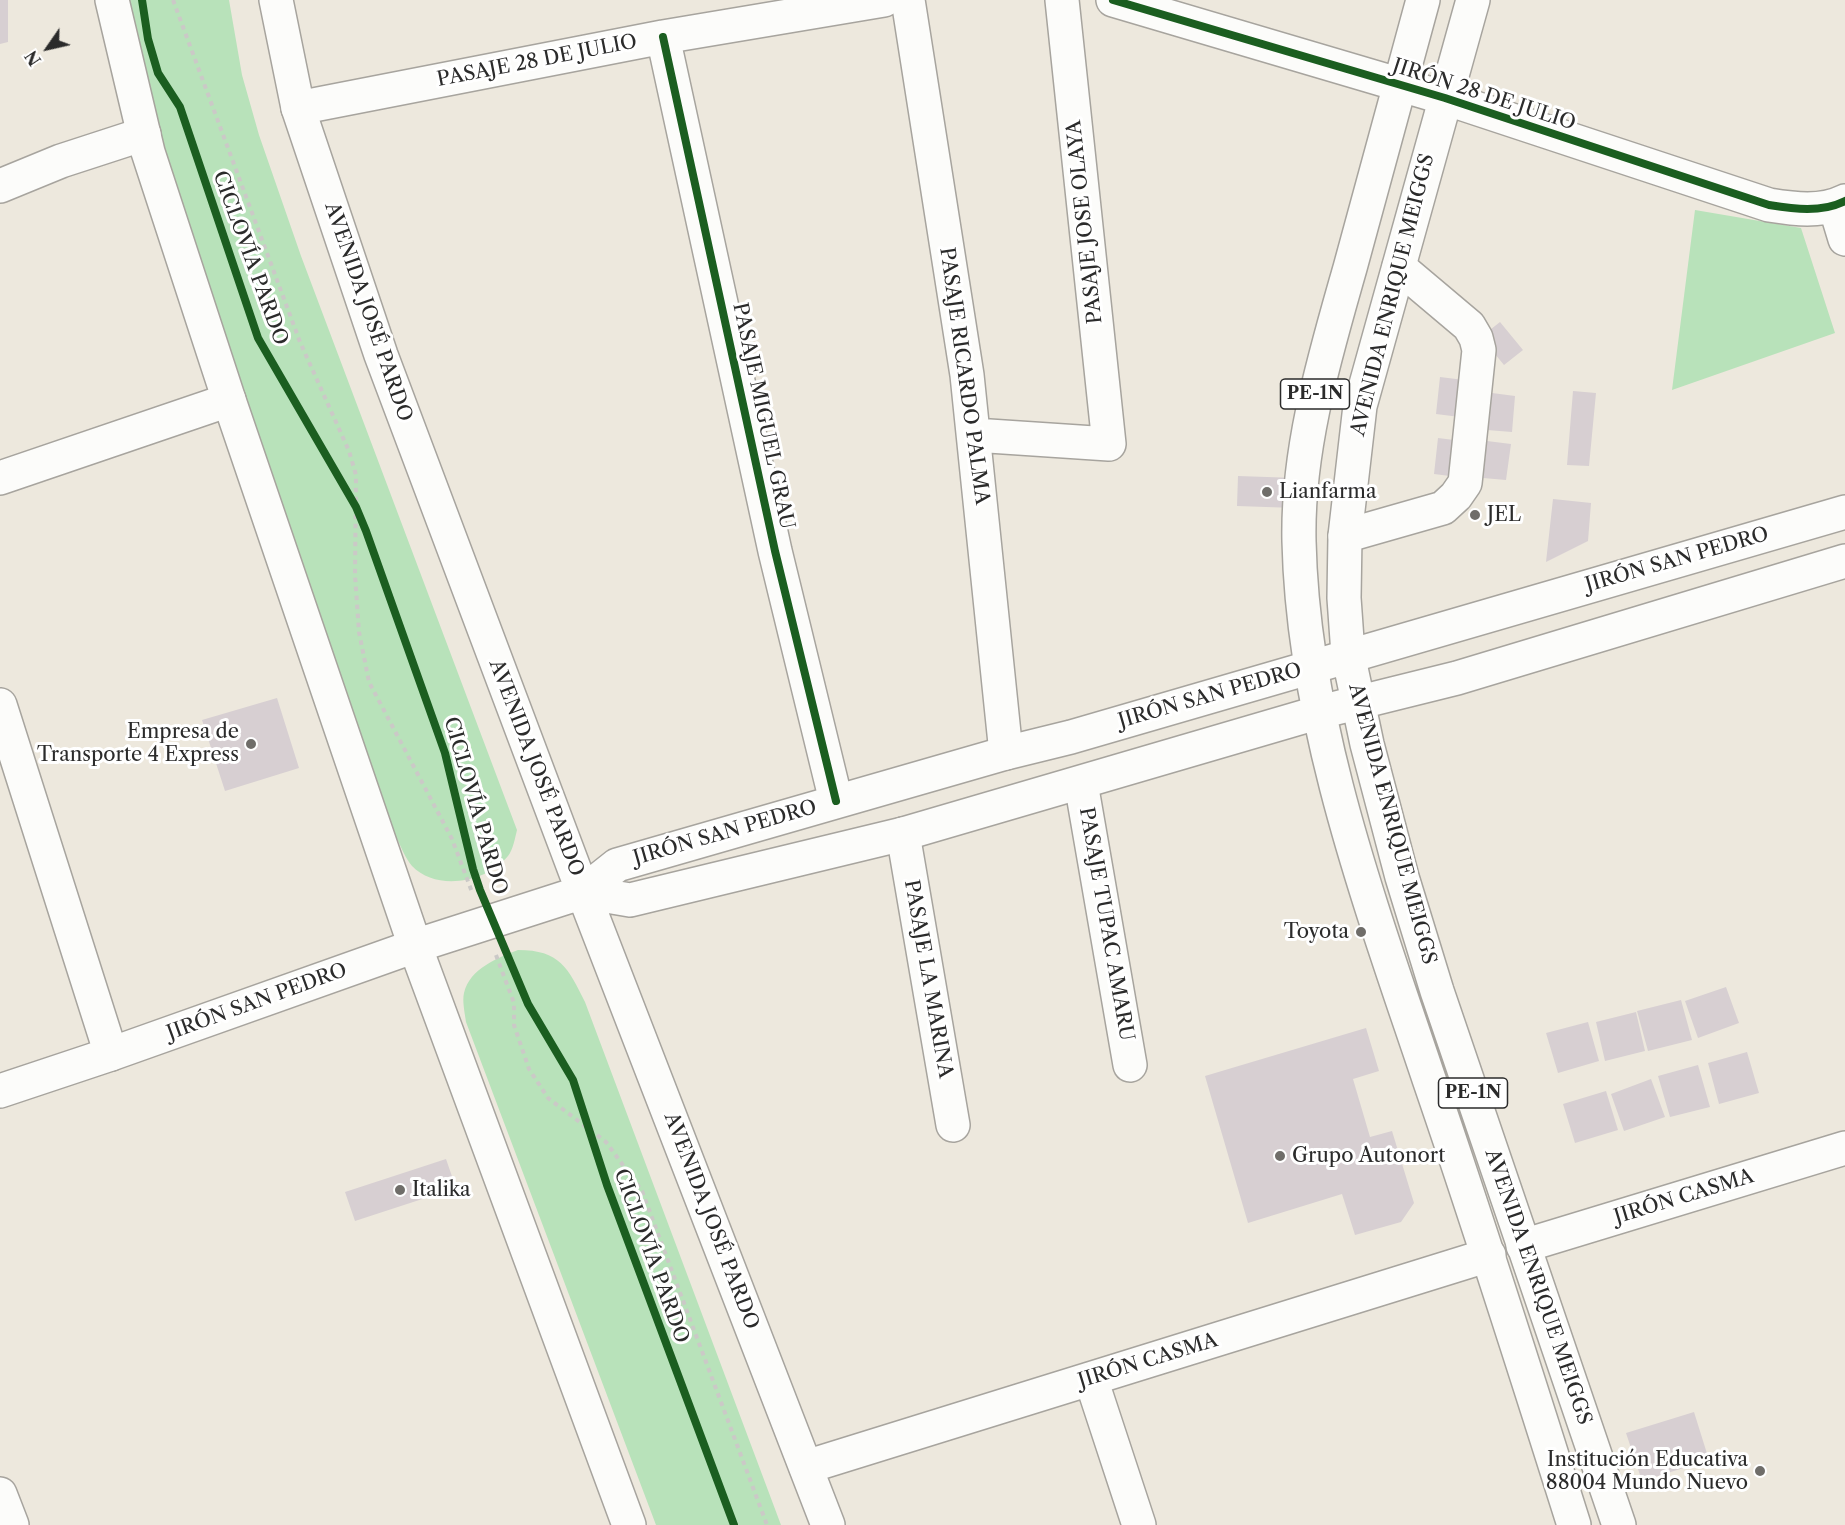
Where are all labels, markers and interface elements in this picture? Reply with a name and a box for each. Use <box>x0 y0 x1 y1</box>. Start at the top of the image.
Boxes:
north arrow <box>18 18 78 78</box>
street label: PASAJE 28 DE JULIO <box>435 30 639 92</box>
text: N <box>21 47 45 69</box>
street label: JIRÓN 28 DE JULIO <box>1389 54 1579 136</box>
street label: PASAJE JOSE OLAYA <box>1062 119 1108 325</box>
street label: AVENIDA ENRIQUE MEIGGS <box>1346 151 1440 439</box>
street label: CICLOVÍA PARDO <box>207 168 293 348</box>
street label: AVENIDA JOSÉ PARDO <box>319 199 417 425</box>
street label: PASAJE RICARDO PALMA <box>934 246 994 506</box>
street label: PASAJE MIGUEL GRAU <box>727 300 799 532</box>
road number: PE-1N <box>1280 379 1350 409</box>
place label: Lianfarma <box>1279 480 1377 504</box>
marker: Lianfarma <box>1260 485 1274 499</box>
place label: JEL <box>1487 503 1521 527</box>
marker: JEL <box>1468 508 1482 522</box>
street label: JIRÓN SAN PEDRO <box>1583 522 1771 598</box>
street label: AVENIDA JOSÉ PARDO <box>484 656 588 880</box>
street label: JIRÓN SAN PEDRO <box>1116 658 1304 734</box>
street label: AVENIDA ENRIQUE MEIGGS <box>1343 681 1441 967</box>
street label: CICLOVÍA PARDO <box>438 714 512 898</box>
place label: Empresa de Transporte 4 Express <box>37 720 239 767</box>
marker: Empresa de Transporte 4 Express <box>244 737 258 751</box>
street label: JIRÓN SAN PEDRO <box>631 795 819 871</box>
street label: PASAJE TUPAC AMARU <box>1074 805 1138 1043</box>
street label: PASAJE LA MARINA <box>899 878 957 1080</box>
place label: Toyota <box>1284 920 1349 944</box>
marker: Toyota <box>1354 925 1368 939</box>
street label: JIRÓN SAN PEDRO <box>164 958 350 1046</box>
road number: PE-1N <box>1438 1078 1508 1108</box>
street label: AVENIDA JOSÉ PARDO <box>659 1109 763 1333</box>
place label: Grupo Autonort <box>1292 1144 1445 1168</box>
street label: AVENIDA ENRIQUE MEIGGS <box>1479 1146 1597 1428</box>
marker: Grupo Autonort <box>1273 1149 1287 1163</box>
street label: JIRÓN CASMA <box>1611 1164 1757 1230</box>
street label: CICLOVÍA PARDO <box>608 1166 694 1346</box>
place label: Italika <box>412 1178 471 1202</box>
marker: Italika <box>393 1183 407 1197</box>
street label: JIRÓN CASMA <box>1075 1328 1221 1394</box>
place label: Institución Educativa 88004 Mundo Nuevo <box>1546 1448 1748 1495</box>
marker: Institución Educativa 88004 Mundo Nuevo <box>1753 1464 1767 1478</box>

